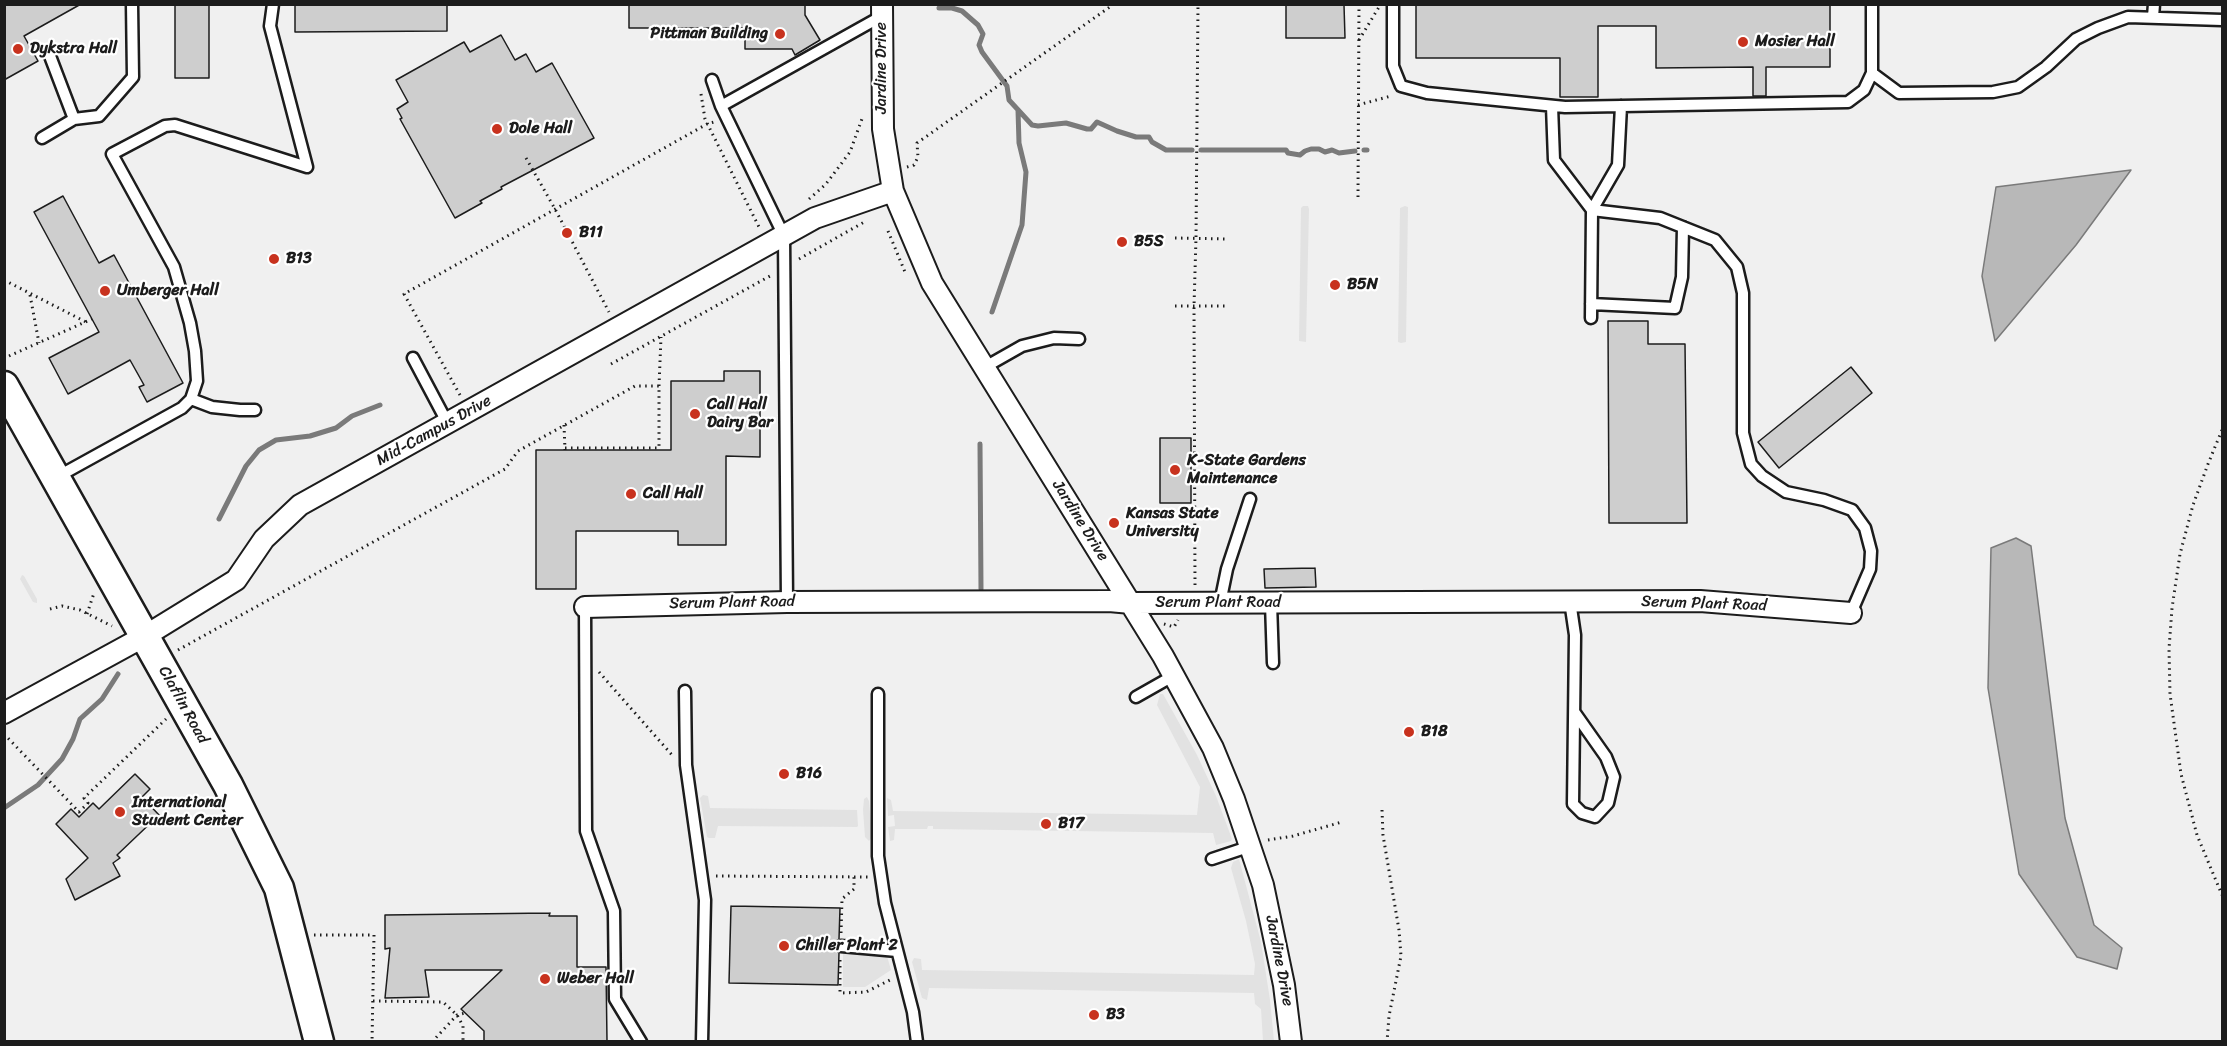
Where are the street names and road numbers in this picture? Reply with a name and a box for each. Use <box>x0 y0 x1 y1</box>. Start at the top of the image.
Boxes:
street label: Jardine Drive <box>872 22 892 114</box>
street label: Mid-Campus Drive <box>373 391 495 471</box>
street label: Jardine Drive <box>1048 477 1112 565</box>
street label: Serum Plant Road <box>669 592 795 614</box>
street label: Serum Plant Road <box>1641 592 1767 616</box>
street label: Serum Plant Road <box>1155 593 1281 613</box>
street label: Claflin Road <box>154 663 212 747</box>
street label: Jardine Drive <box>1261 914 1297 1008</box>

